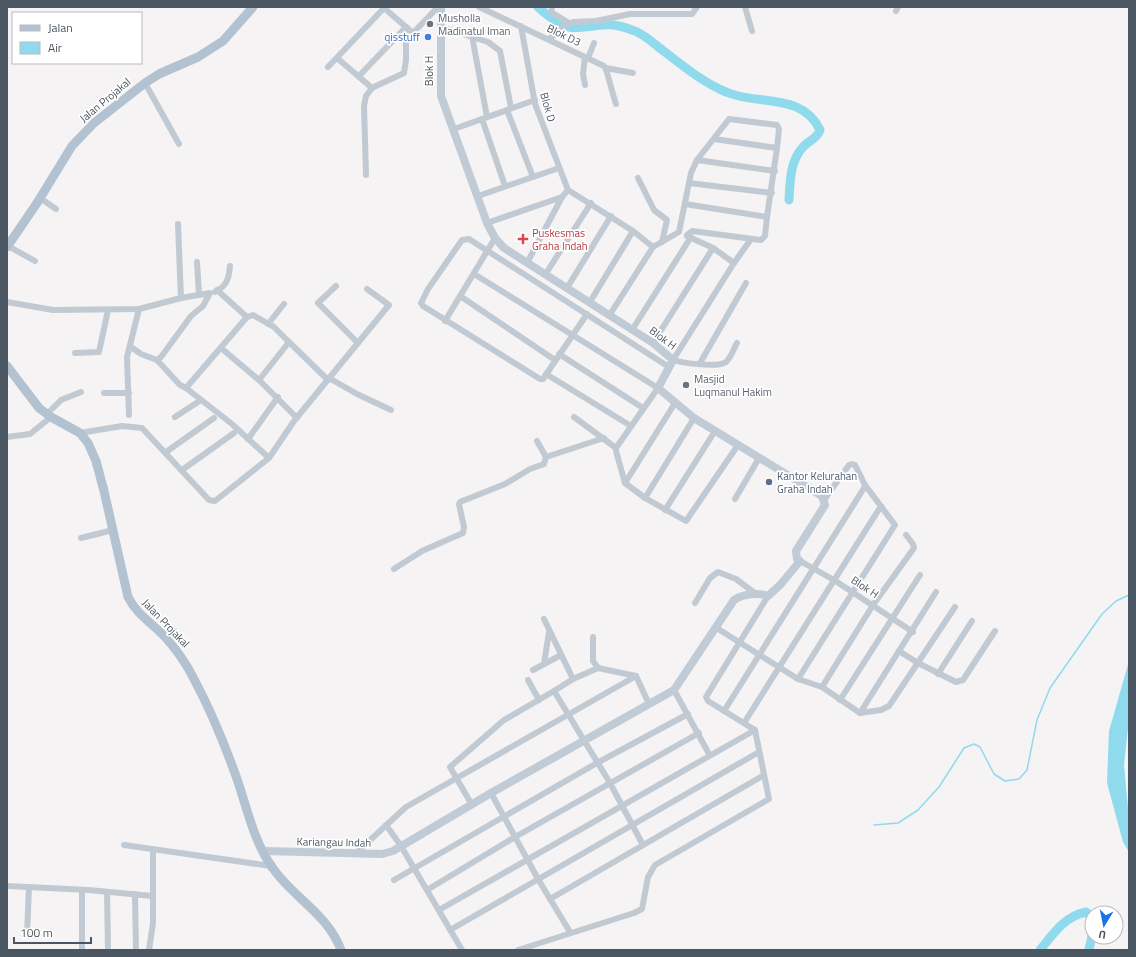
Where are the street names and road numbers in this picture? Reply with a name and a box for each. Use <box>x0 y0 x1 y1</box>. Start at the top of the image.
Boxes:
street label: Blok D3 <box>544 20 584 50</box>
street label: Blok H <box>421 56 437 86</box>
street label: Jalan Projakal <box>76 74 134 126</box>
street label: Blok D <box>536 90 560 124</box>
street label: Blok H <box>646 323 680 353</box>
street label: Blok H <box>848 572 882 602</box>
street label: Jalan Projakal <box>139 595 193 651</box>
street label: Kariangau Indah <box>297 833 372 851</box>

